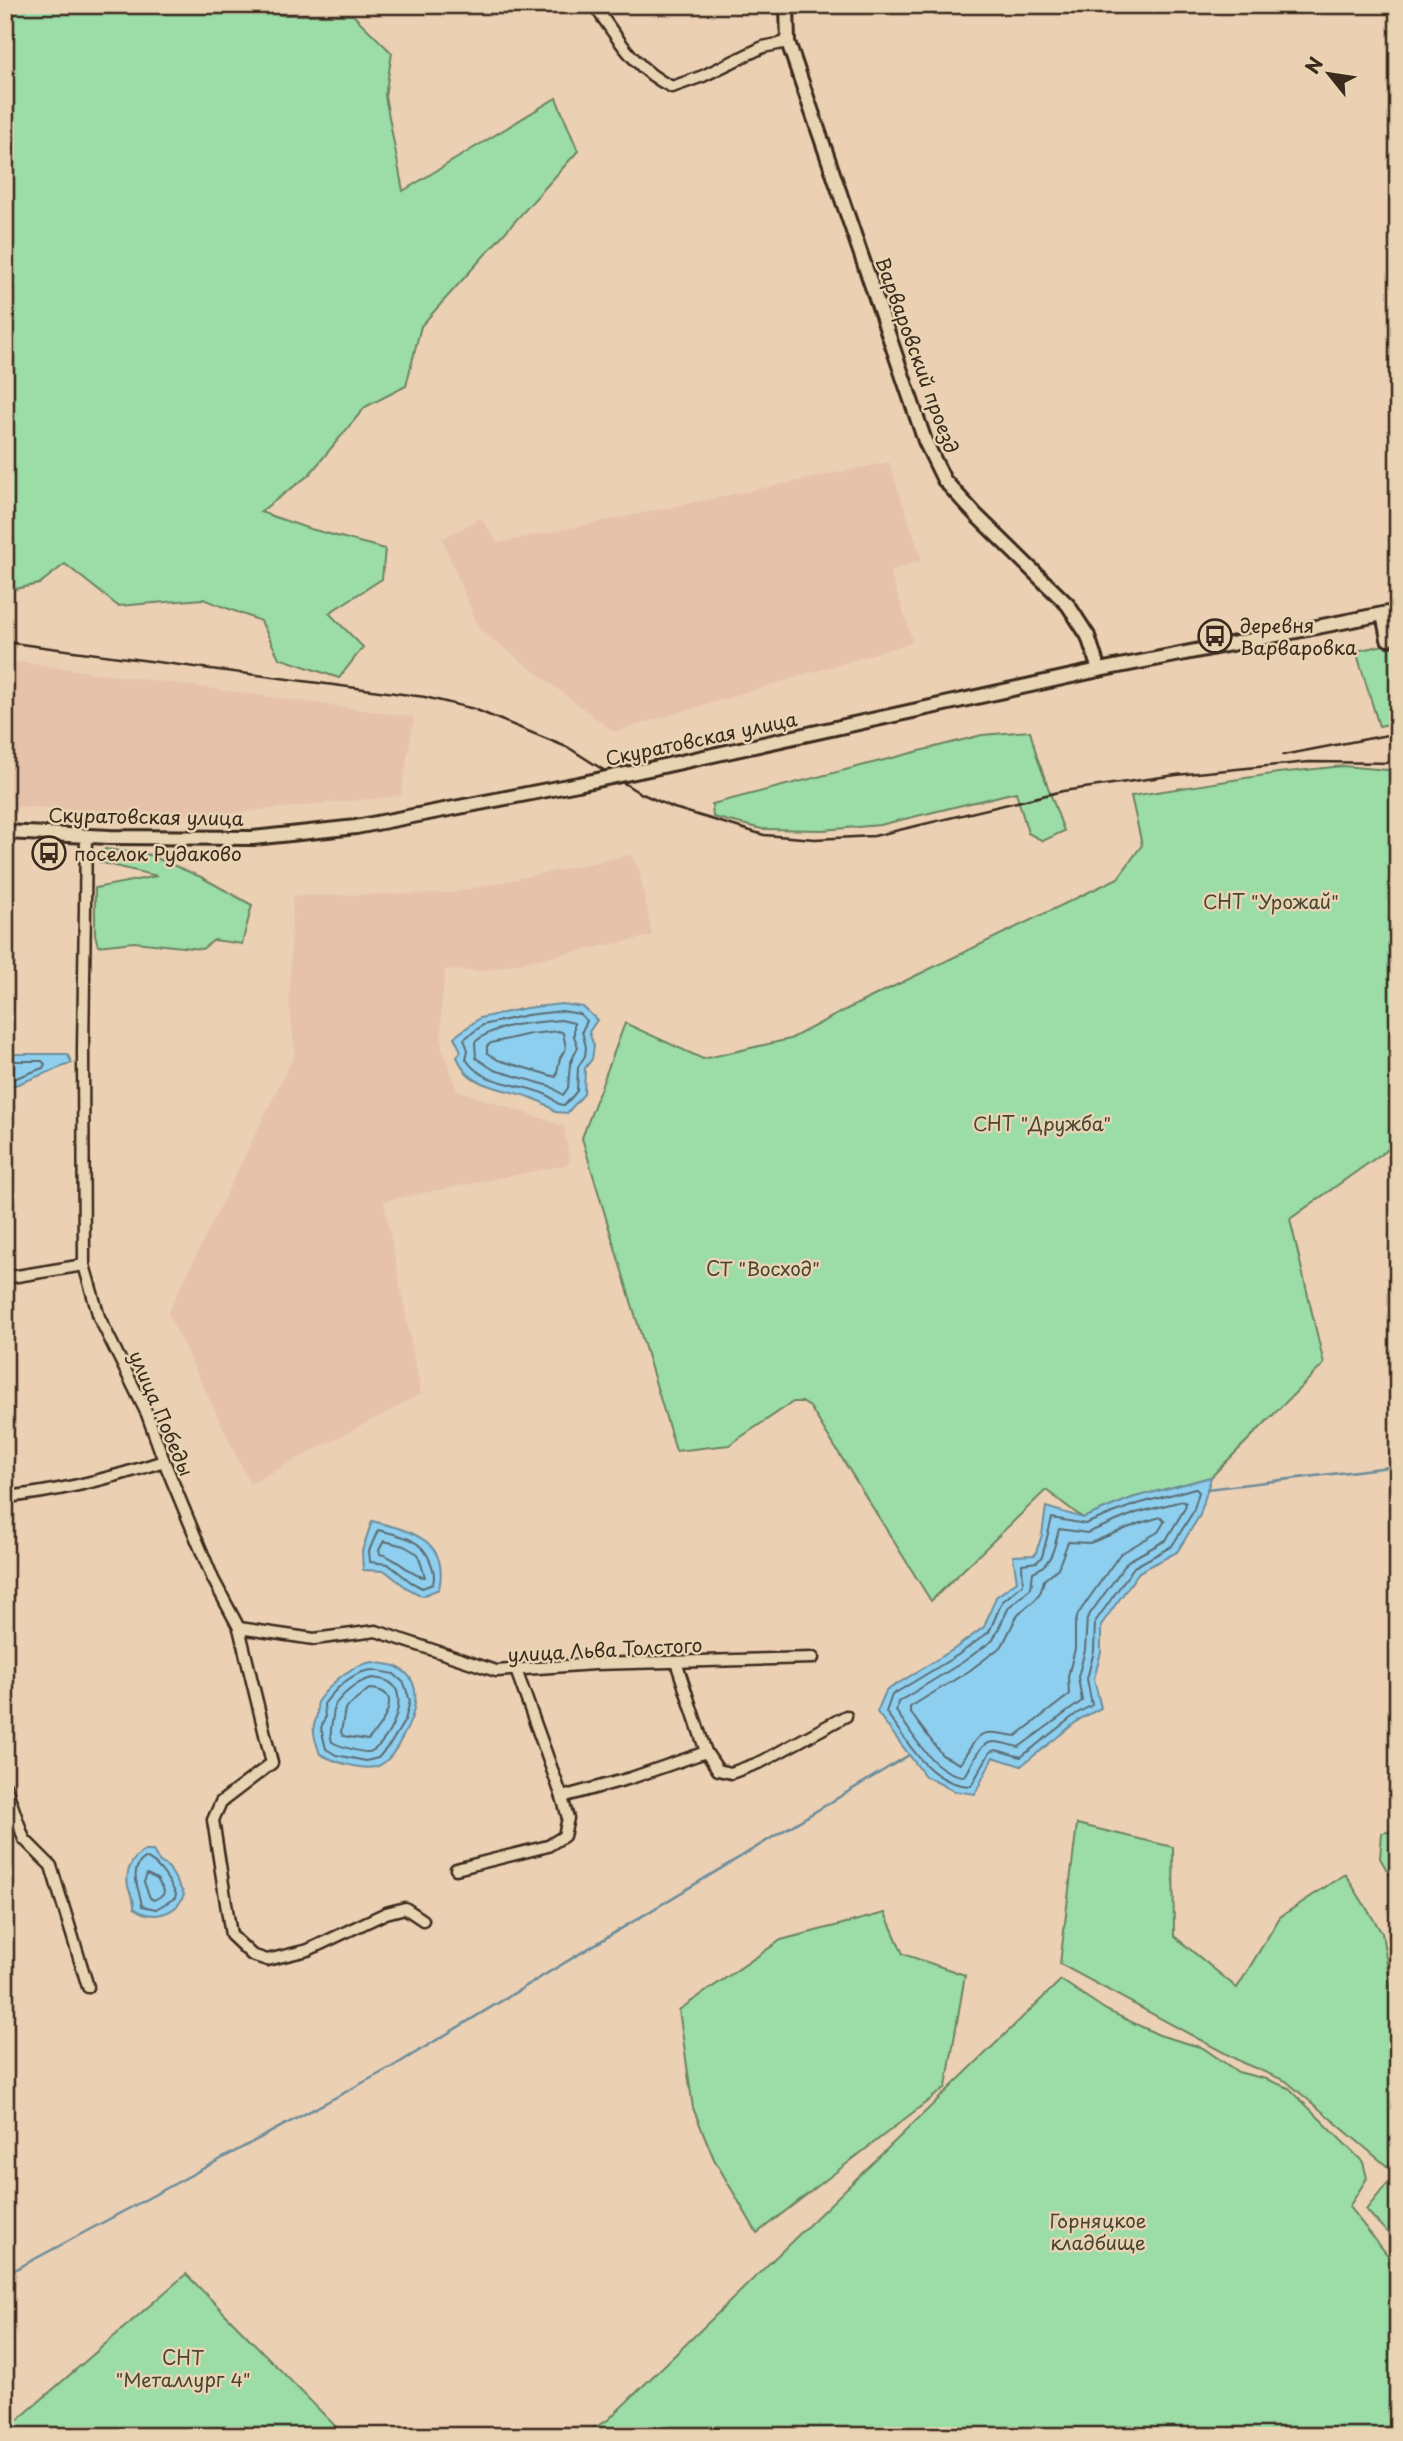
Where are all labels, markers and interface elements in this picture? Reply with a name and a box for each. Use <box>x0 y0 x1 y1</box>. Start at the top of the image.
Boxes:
north arrow <box>1294 38 1364 108</box>
text: N <box>1298 51 1329 79</box>
street label: Варваровский проезд <box>869 253 967 457</box>
place label: деревня Варваровка <box>1240 611 1357 661</box>
bus stop icon: деревня Варваровка <box>1196 617 1234 655</box>
street label: Скуратовская улица <box>603 704 799 772</box>
street label: Скуратовская улица <box>48 800 244 832</box>
bus stop icon: поселок Рудаково <box>30 834 68 872</box>
place label: поселок Рудаково <box>74 839 242 867</box>
park label: СНТ "Урожай" <box>1203 887 1339 915</box>
park label: СНТ "Дружба" <box>973 1109 1111 1137</box>
park label: СТ "Восход" <box>706 1254 820 1282</box>
street label: улица Победы <box>123 1346 201 1480</box>
street label: улица Льва Толстого <box>507 1630 703 1668</box>
park label: Горняцкое кладбище <box>1049 2206 1147 2256</box>
park label: СНТ "Металлург 4" <box>116 2343 250 2393</box>

